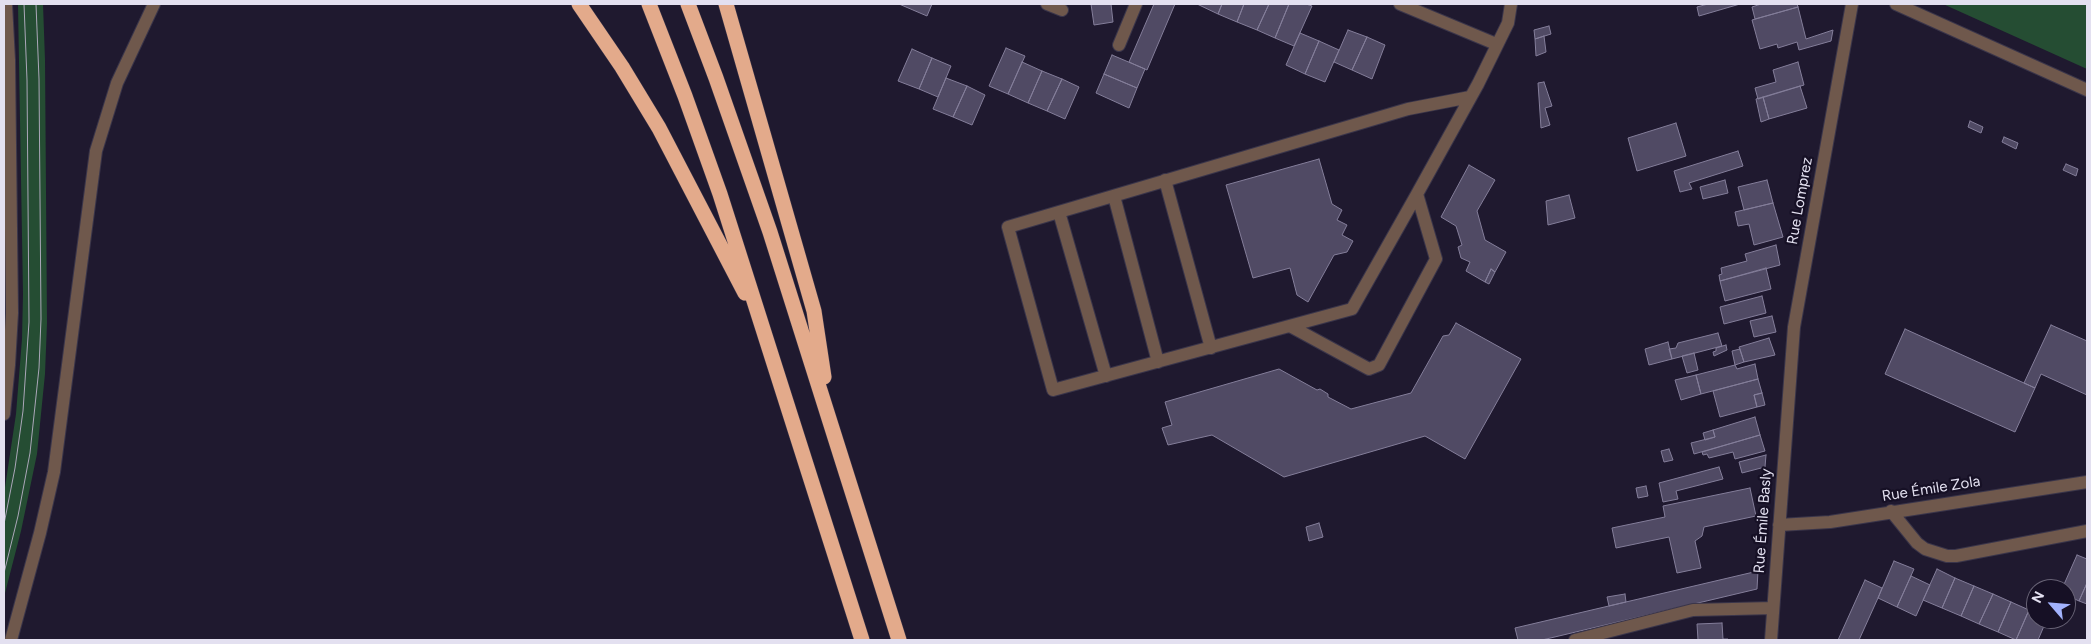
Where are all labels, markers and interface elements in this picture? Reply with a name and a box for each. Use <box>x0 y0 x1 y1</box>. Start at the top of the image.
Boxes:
street label: Rue Lomprez <box>1783 156 1817 246</box>
street label: Rue Émile Basly <box>1750 468 1776 574</box>
street label: Rue Émile Zola <box>1881 472 1981 506</box>
north arrow <box>2026 579 2076 629</box>
text: N <box>2028 589 2048 606</box>

